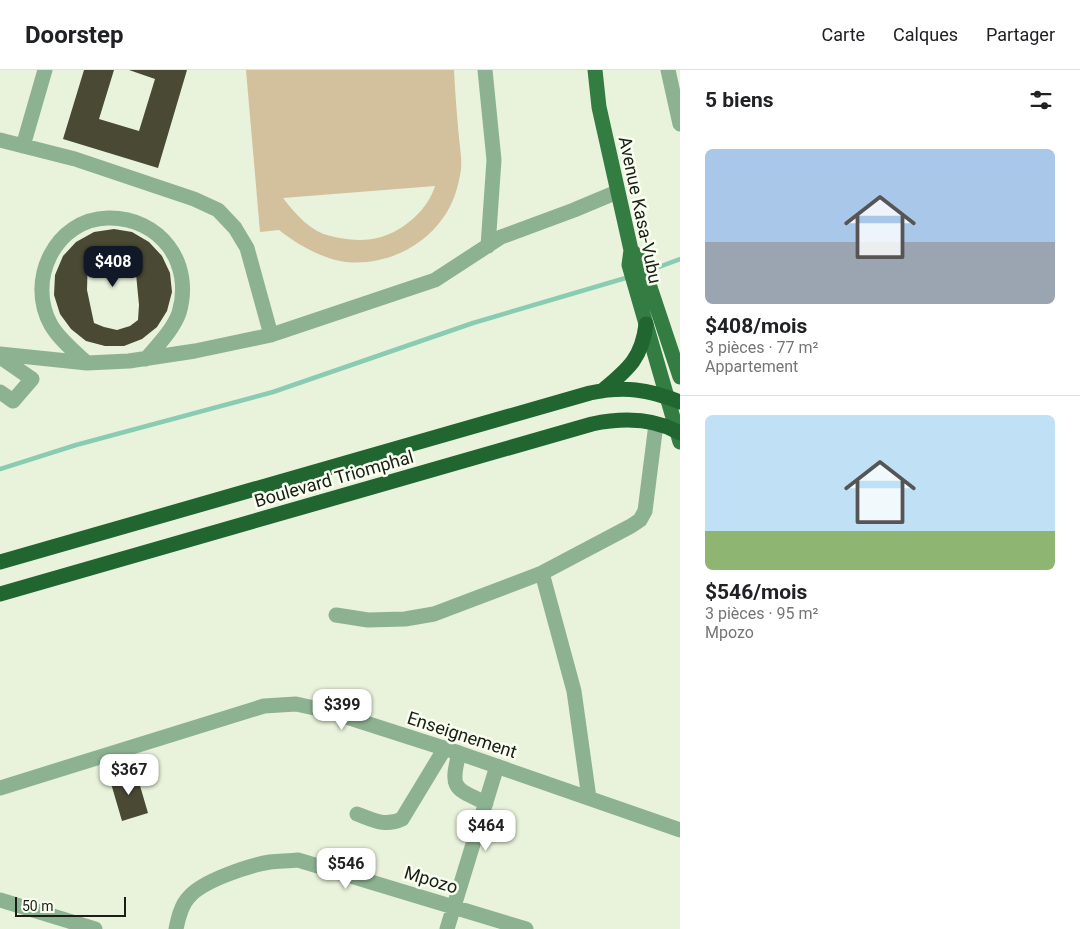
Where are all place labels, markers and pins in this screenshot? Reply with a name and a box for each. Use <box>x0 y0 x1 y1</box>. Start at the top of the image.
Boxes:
pin: $408 <box>83 246 143 288</box>
pin: $399 <box>312 688 372 731</box>
pin: $367 <box>99 754 159 796</box>
pin: $464 <box>456 810 516 852</box>
pin: $546 <box>316 848 376 890</box>

